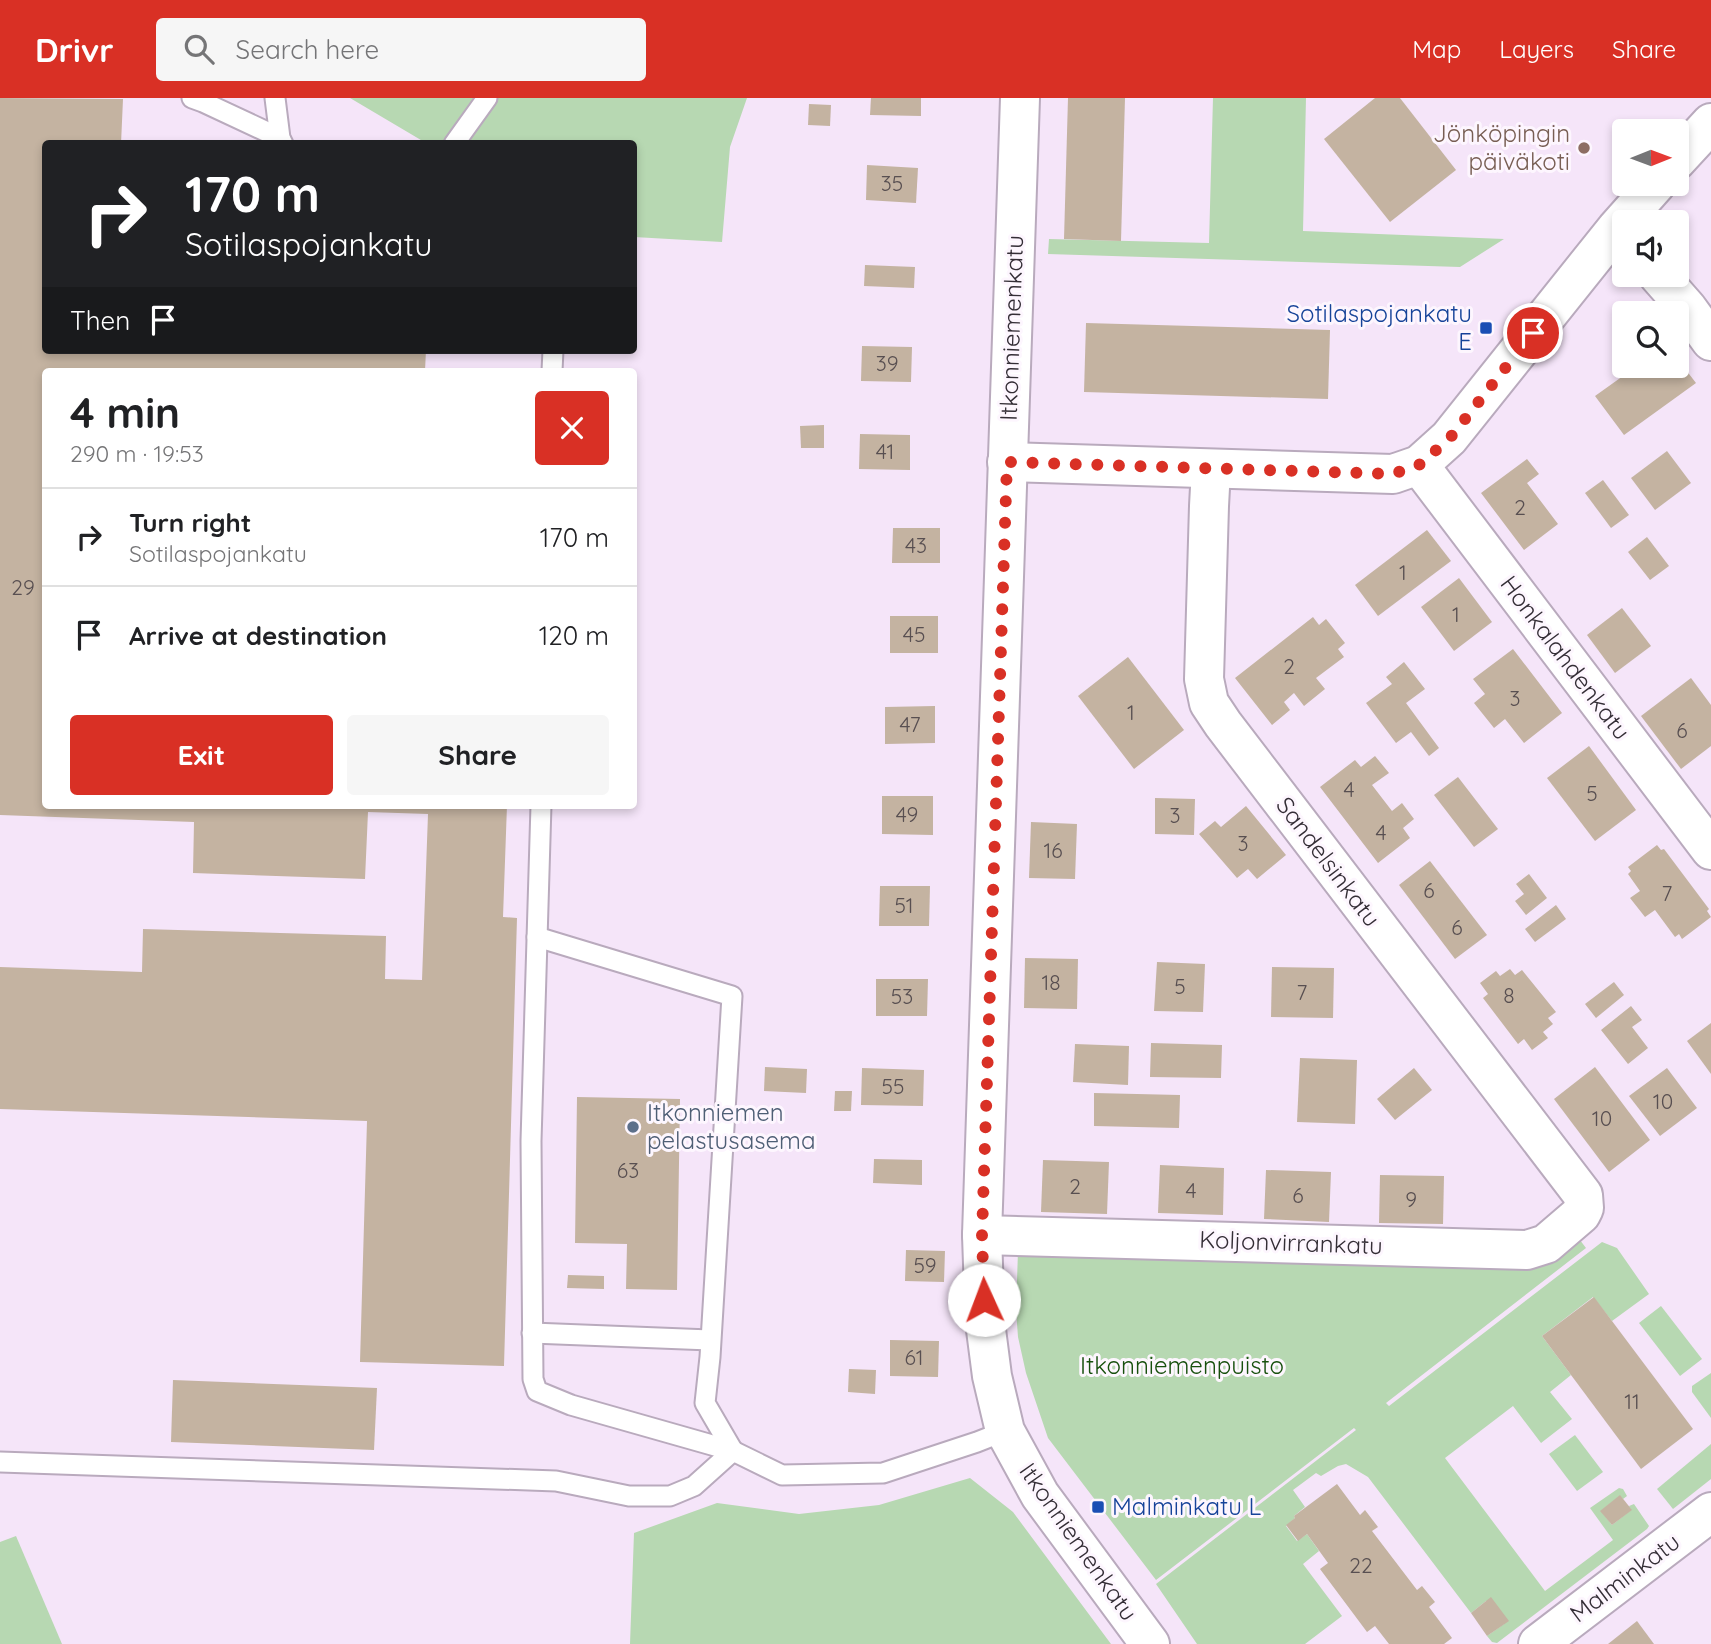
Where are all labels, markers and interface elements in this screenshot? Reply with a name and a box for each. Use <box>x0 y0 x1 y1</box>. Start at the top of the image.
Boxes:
search box <box>156 18 646 81</box>
text: Drivr <box>35 29 114 70</box>
icon: search <box>180 30 218 68</box>
text: Search here <box>236 33 379 66</box>
text: Map <box>1412 34 1461 64</box>
text: Layers <box>1499 34 1574 64</box>
text: Share <box>1612 34 1676 64</box>
place label: Jönköpingin päiväkoti <box>1433 118 1570 176</box>
north arrow <box>1612 119 1689 196</box>
map controls <box>1612 119 1689 378</box>
marker: Jönköpingin päiväkoti <box>1576 140 1592 156</box>
text: 170 m <box>185 163 320 224</box>
icon: right <box>70 168 161 259</box>
house number: 35 <box>881 170 903 196</box>
button: sound <box>1612 210 1689 287</box>
text: Sotilaspojankatu <box>185 224 432 264</box>
street label: Itkonniemenkatu <box>993 235 1029 421</box>
place label: Sotilaspojankatu E <box>1286 298 1472 356</box>
icon: arrive <box>144 301 182 339</box>
button: search <box>1612 301 1689 378</box>
pin <box>1503 303 1563 363</box>
text: Then <box>70 304 130 337</box>
icon: arrive <box>1514 314 1552 352</box>
marker: Sotilaspojankatu E <box>1478 320 1494 336</box>
house number: 39 <box>876 350 898 376</box>
text: 4 min <box>70 386 180 439</box>
button: close <box>535 391 609 465</box>
house number: 41 <box>876 438 894 464</box>
text: 290 m · 19:53 <box>70 439 204 468</box>
house number: 2 <box>1514 494 1526 520</box>
text: Turn right <box>129 506 251 539</box>
icon: right <box>70 518 108 556</box>
text: 170 m <box>540 521 609 554</box>
house number: 43 <box>905 532 927 558</box>
text: Sotilaspojankatu <box>129 539 307 568</box>
house number: 1 <box>1399 559 1407 585</box>
street label: Honkalahdenkatu <box>1494 569 1637 745</box>
house number: 29 <box>11 574 35 600</box>
house number: 1 <box>1452 601 1460 627</box>
icon: arrive <box>70 616 108 654</box>
text: Arrive at destination <box>129 619 387 652</box>
text: 120 m <box>539 619 609 652</box>
house number: 45 <box>903 621 925 647</box>
house number: 2 <box>1283 653 1295 679</box>
house number: 3 <box>1509 685 1521 711</box>
house number: 1 <box>1127 699 1135 725</box>
house number: 47 <box>899 711 921 737</box>
button: Exit <box>70 715 333 795</box>
button: Share <box>347 715 609 795</box>
house number: 6 <box>1676 717 1688 743</box>
house number: 4 <box>1343 776 1355 802</box>
house number: 5 <box>1586 780 1598 806</box>
street label: Sandelsinkatu <box>1270 791 1387 932</box>
house number: 49 <box>896 801 918 827</box>
house number: 3 <box>1169 802 1181 828</box>
house number: 4 <box>1375 819 1387 845</box>
house number: 3 <box>1237 830 1249 856</box>
house number: 16 <box>1043 837 1063 863</box>
house number: 6 <box>1423 877 1435 903</box>
house number: 7 <box>1662 880 1673 906</box>
house number: 51 <box>894 892 914 918</box>
house number: 6 <box>1451 914 1463 940</box>
house number: 18 <box>1041 969 1061 995</box>
house number: 5 <box>1174 973 1186 999</box>
house number: 7 <box>1297 979 1308 1005</box>
house number: 8 <box>1503 982 1515 1008</box>
house number: 53 <box>891 983 913 1009</box>
house number: 55 <box>882 1073 904 1099</box>
house number: 10 <box>1653 1088 1673 1114</box>
place label: Itkonniemen pelastusasema <box>647 1097 815 1155</box>
house number: 10 <box>1592 1105 1612 1131</box>
marker: Itkonniemen pelastusasema <box>625 1119 641 1135</box>
house number: 63 <box>617 1157 639 1183</box>
house number: 2 <box>1069 1173 1081 1199</box>
house number: 4 <box>1185 1177 1197 1203</box>
house number: 6 <box>1292 1182 1304 1208</box>
house number: 9 <box>1405 1186 1417 1212</box>
street label: Koljonvirrankatu <box>1199 1224 1383 1260</box>
house number: 59 <box>913 1252 937 1278</box>
position arrow <box>947 1263 1021 1337</box>
house number: 61 <box>905 1344 923 1370</box>
park label: Itkonniemenpuisto <box>1080 1350 1284 1380</box>
house number: 11 <box>1624 1388 1640 1414</box>
street label: Itkonniemenkatu <box>1013 1457 1144 1626</box>
place label: Malminkatu L <box>1112 1491 1261 1521</box>
marker: Malminkatu L <box>1090 1499 1106 1515</box>
street label: Malminkatu <box>1564 1526 1685 1628</box>
house number: 22 <box>1349 1552 1373 1578</box>

